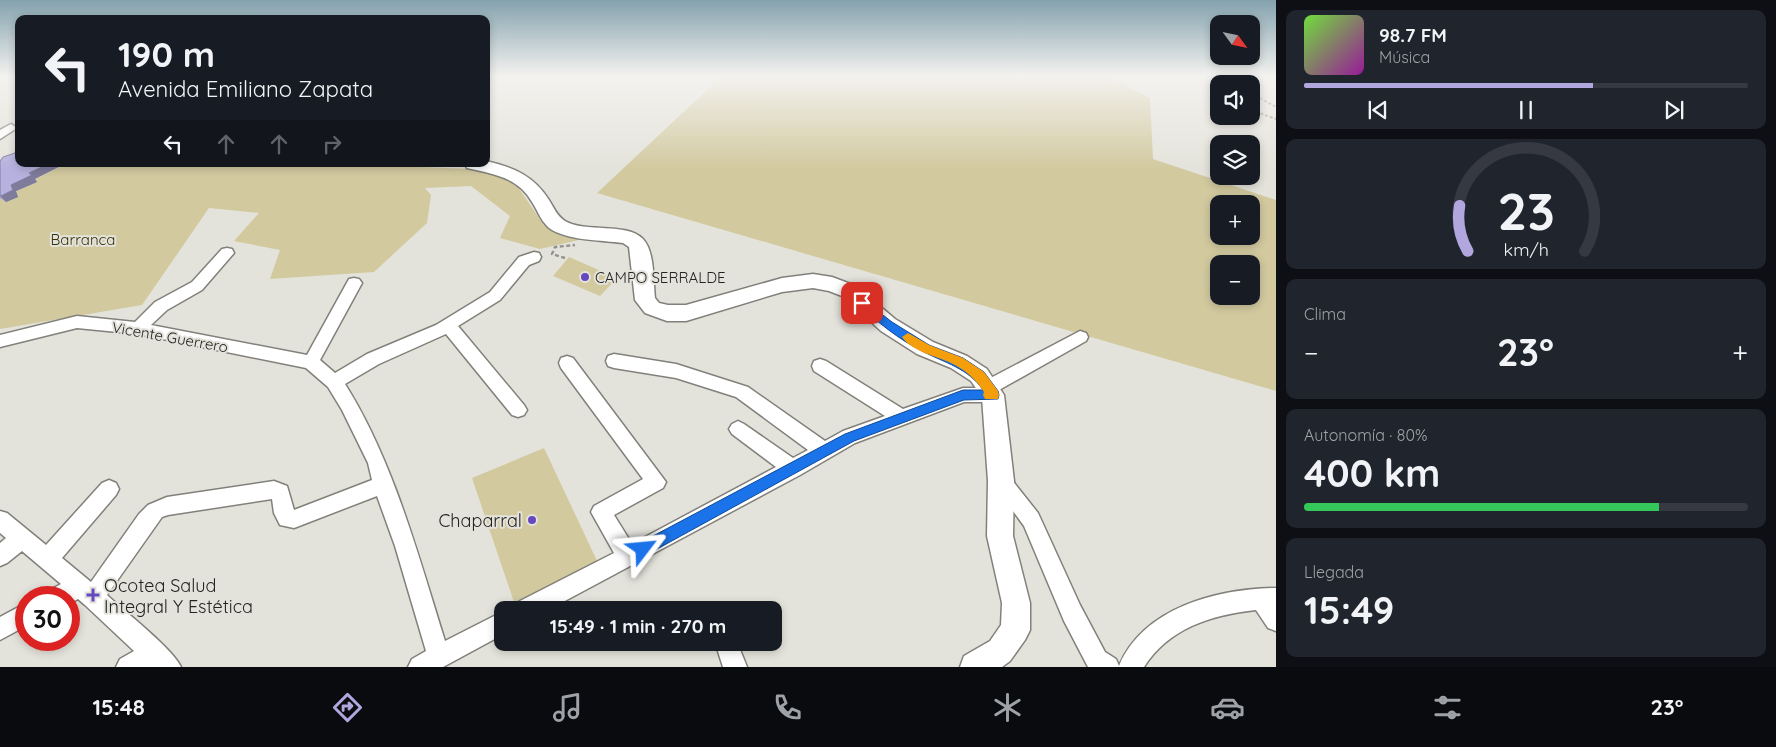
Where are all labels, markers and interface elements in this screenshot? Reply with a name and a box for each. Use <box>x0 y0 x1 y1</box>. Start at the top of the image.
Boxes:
north arrow <box>1210 15 1260 65</box>
map controls <box>1210 15 1260 305</box>
text: 98.7 FM <box>1379 23 1447 47</box>
text: 190 m <box>118 32 215 76</box>
icon: left <box>35 35 100 100</box>
text: Música <box>1379 47 1430 67</box>
text: Avenida Emiliano Zapata <box>118 75 373 103</box>
button: sound <box>1210 75 1260 125</box>
icon: previous <box>1364 96 1392 124</box>
icon: pause <box>1512 96 1540 124</box>
icon: next <box>1660 96 1688 124</box>
icon: left <box>159 130 187 158</box>
icon: ahead <box>212 130 240 158</box>
icon: ahead <box>265 130 293 158</box>
icon: right <box>318 130 346 158</box>
button: layers <box>1210 135 1260 185</box>
text: 23 <box>1497 178 1555 243</box>
button: + <box>1210 195 1260 245</box>
park label: Barranca <box>51 230 115 249</box>
text: km/h <box>1503 238 1549 260</box>
button: − <box>1210 255 1260 305</box>
place label: CAMPO SERRALDE <box>595 268 725 287</box>
marker: CAMPO SERRALDE <box>579 271 591 283</box>
pin <box>841 282 883 324</box>
icon: arrive <box>848 289 876 317</box>
text: Clima <box>1304 304 1346 324</box>
street label: Vicente Guerrero <box>111 317 229 357</box>
text: 23° <box>1497 328 1554 376</box>
text: − <box>1304 335 1319 370</box>
text: + <box>1732 335 1748 370</box>
text: Autonomía · 80% <box>1304 425 1427 445</box>
text: 400 km <box>1304 449 1440 497</box>
place label: Chaparral <box>439 509 522 532</box>
marker: Chaparral <box>526 514 538 526</box>
position arrow <box>616 522 668 574</box>
text: Llegada <box>1304 562 1364 582</box>
place label: Ocotea Salud Integral Y Estética <box>104 574 253 618</box>
speed limit sign: 30 <box>15 586 80 651</box>
text: 15:49 <box>1304 586 1394 634</box>
marker: Ocotea Salud Integral Y Estética <box>86 588 100 602</box>
text: 15:49 · 1 min · 270 m <box>550 614 726 638</box>
icon: directions <box>330 690 365 725</box>
icon: music <box>550 690 585 725</box>
icon: phone <box>770 690 805 725</box>
icon: climate <box>990 690 1025 725</box>
icon: car <box>1210 690 1245 725</box>
icon: filters <box>1430 690 1465 725</box>
text: 15:48 <box>93 693 145 721</box>
text: 23° <box>1650 693 1683 721</box>

